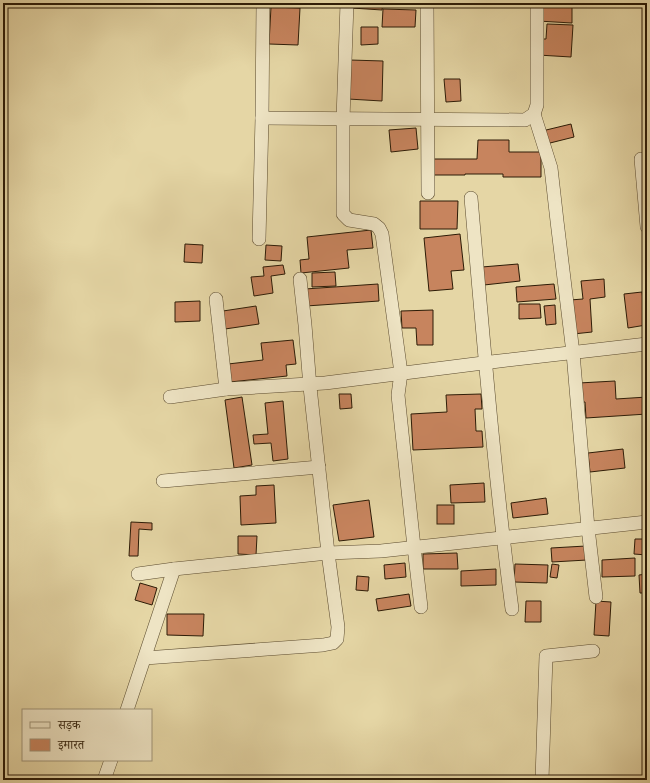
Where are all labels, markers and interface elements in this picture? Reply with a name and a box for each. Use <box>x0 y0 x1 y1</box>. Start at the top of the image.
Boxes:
legend <box>22 709 152 761</box>
text: सड़क <box>57 717 82 733</box>
text: इमारत <box>57 737 85 753</box>

